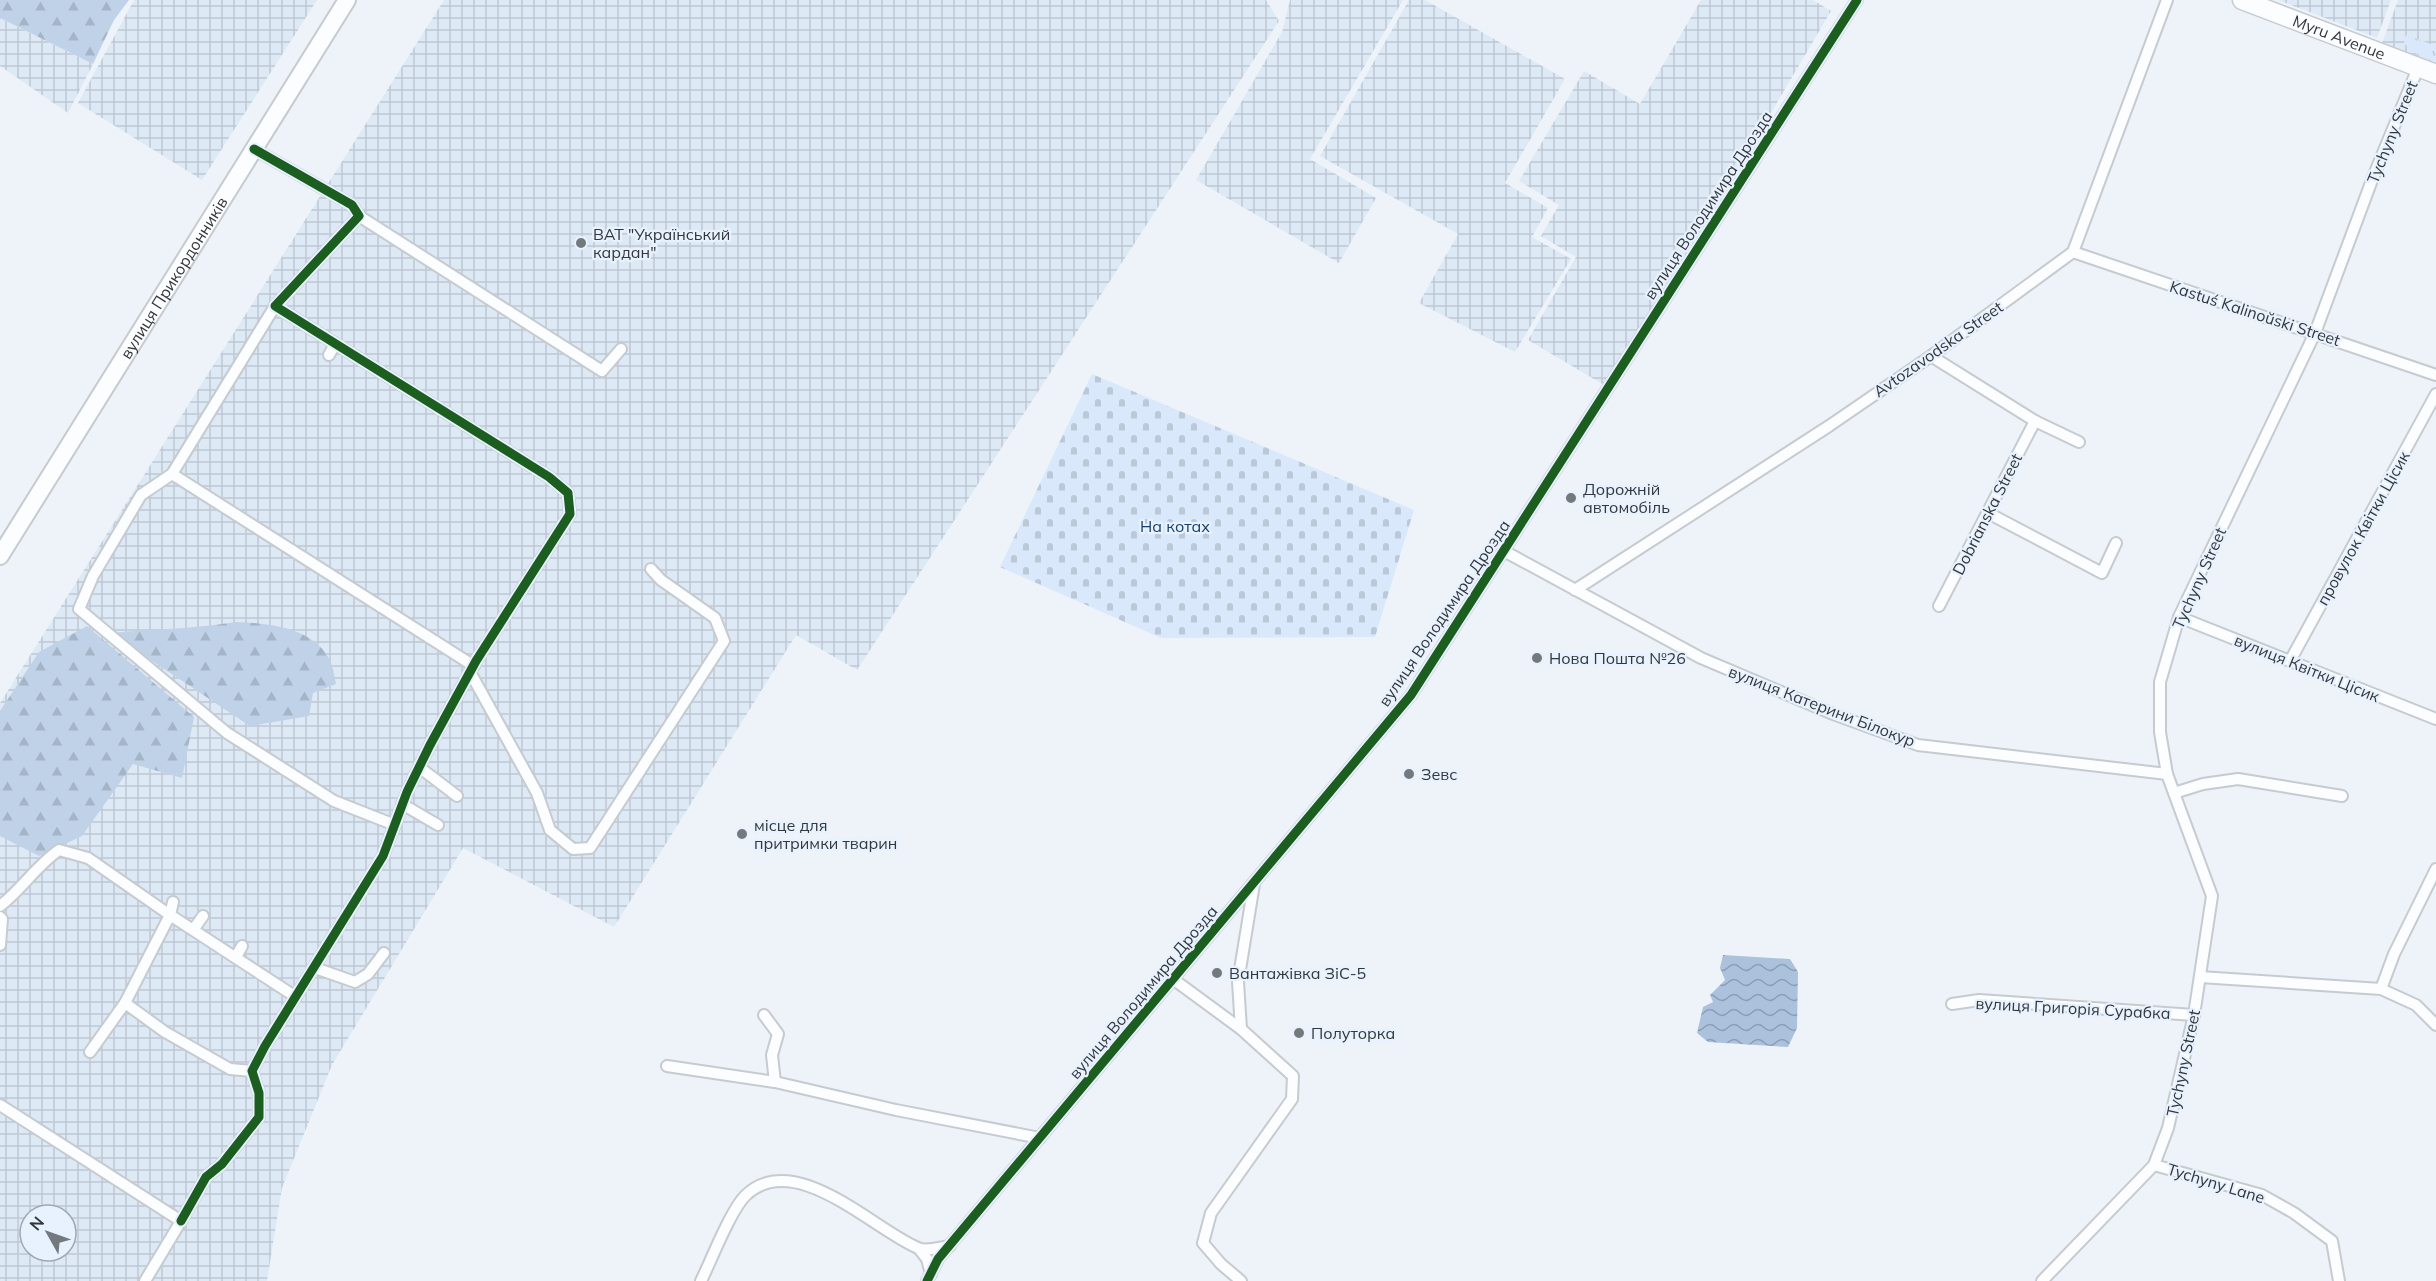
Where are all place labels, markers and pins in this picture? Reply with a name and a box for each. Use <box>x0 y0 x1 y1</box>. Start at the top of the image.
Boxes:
place label: ВАТ "Український кардан" <box>593 224 730 262</box>
marker: ВАТ "Український кардан" <box>574 236 588 250</box>
place label: Дорожній автомобіль <box>1583 479 1670 517</box>
marker: Дорожній автомобіль <box>1564 491 1578 505</box>
place label: Нова Пошта №26 <box>1549 648 1686 668</box>
marker: Нова Пошта №26 <box>1530 651 1544 665</box>
place label: Зевс <box>1421 764 1457 784</box>
marker: Зевс <box>1402 767 1416 781</box>
place label: місце для притримки тварин <box>754 815 897 853</box>
marker: місце для притримки тварин <box>735 827 749 841</box>
place label: Вантажівка ЗіС-5 <box>1229 963 1366 983</box>
marker: Вантажівка ЗіС-5 <box>1210 966 1224 980</box>
place label: Полуторка <box>1311 1023 1395 1043</box>
marker: Полуторка <box>1292 1026 1306 1040</box>

